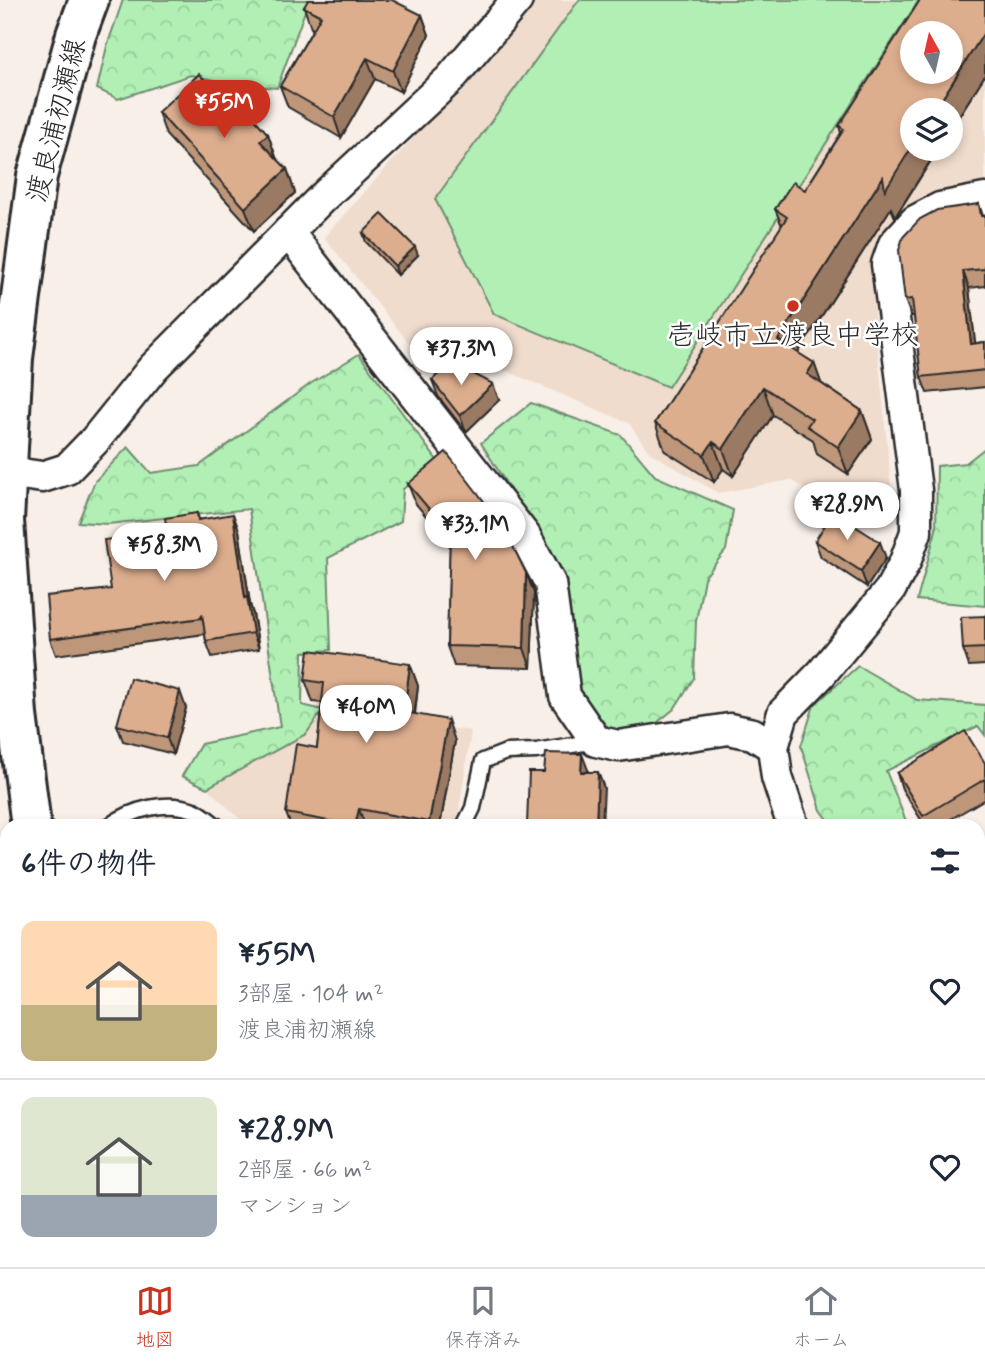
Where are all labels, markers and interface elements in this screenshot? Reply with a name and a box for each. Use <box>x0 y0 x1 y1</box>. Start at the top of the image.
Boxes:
north arrow <box>900 21 962 84</box>
map controls <box>900 21 963 161</box>
street label: 渡良浦初瀬線 <box>19 35 96 207</box>
pin: ¥55M <box>183 80 265 140</box>
text: ¥55M <box>194 88 254 118</box>
button: layers <box>900 98 963 161</box>
marker: 壱岐市立渡良中学校 <box>785 298 801 314</box>
place label: 壱岐市立渡良中学校 <box>667 318 919 355</box>
pin: ¥37.3M <box>404 328 518 387</box>
text: ¥37.3M <box>426 335 496 365</box>
pin: ¥28.9M <box>790 482 904 542</box>
text: ¥28.9M <box>810 490 884 520</box>
pin: ¥33.1M <box>418 503 532 562</box>
text: ¥33.1M <box>441 510 509 540</box>
pin: ¥58.3M <box>107 524 221 583</box>
text: ¥58.3M <box>126 531 202 561</box>
pin: ¥40M <box>325 686 407 745</box>
text: ¥40M <box>336 693 396 723</box>
icon: filters <box>926 842 964 880</box>
text: 6件の物件 <box>21 845 156 884</box>
text: ¥55M <box>238 935 316 974</box>
icon: home <box>77 949 161 1033</box>
icon: heart <box>926 972 964 1010</box>
text: 3部屋 · 104 m² <box>238 980 384 1010</box>
text: 渡良浦初瀬線 <box>238 1016 376 1046</box>
text: ¥28.9M <box>238 1111 334 1150</box>
icon: home <box>77 1125 161 1209</box>
icon: heart <box>926 1148 964 1186</box>
text: 2部屋 · 66 m² <box>238 1156 372 1186</box>
text: マンション <box>238 1192 352 1222</box>
tab: 地図 <box>136 1282 174 1353</box>
tab: 保存済み <box>445 1282 521 1353</box>
tab: ホーム <box>793 1282 849 1353</box>

